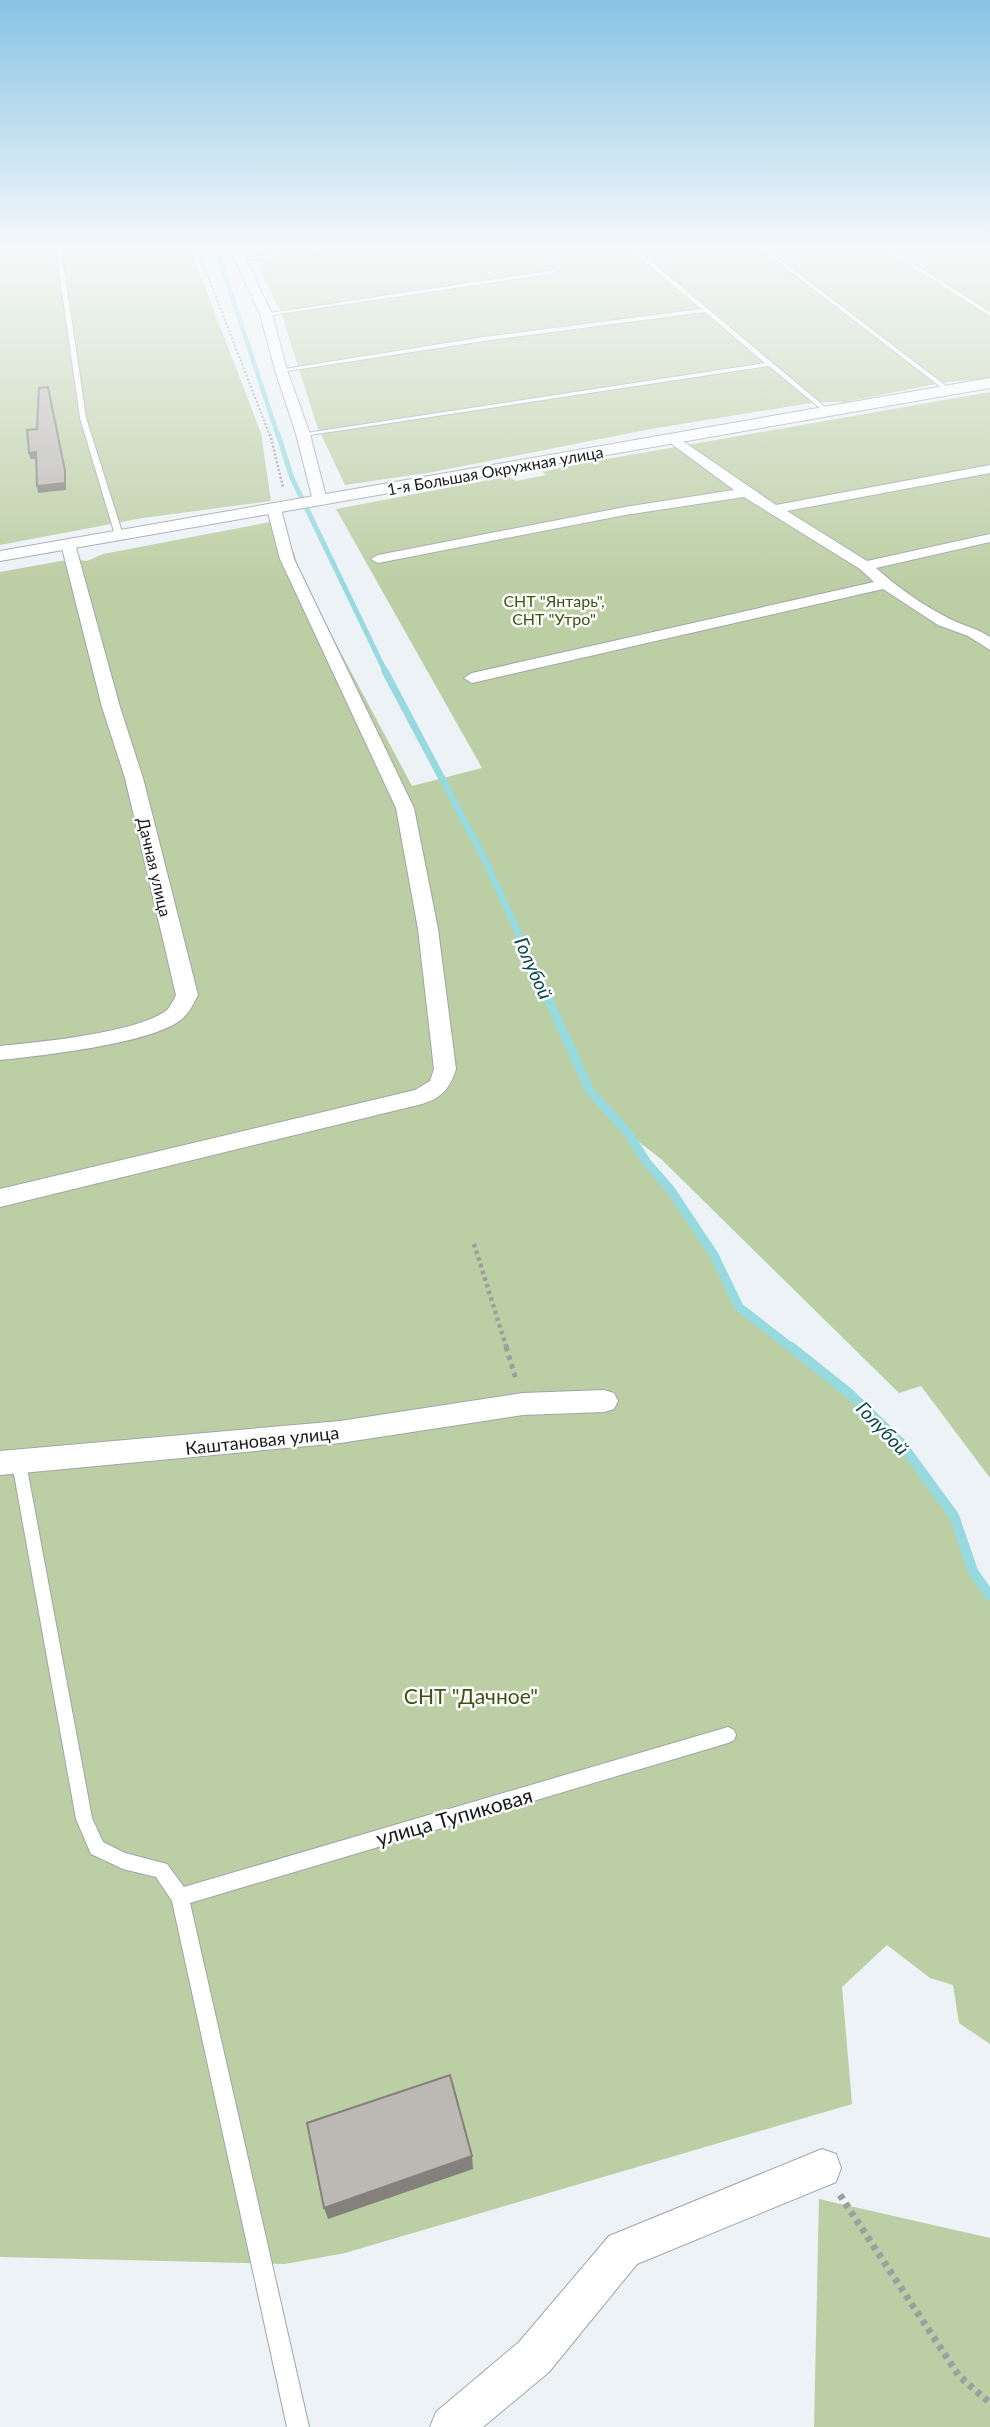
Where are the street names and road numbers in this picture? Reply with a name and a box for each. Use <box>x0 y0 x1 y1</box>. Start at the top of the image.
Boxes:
street label: 1-я Большая Окружная улица <box>385 442 605 498</box>
street label: Дачная улица <box>134 815 176 919</box>
street label: Каштановая улица <box>184 1421 340 1459</box>
street label: улица Тупиковая <box>373 1782 535 1850</box>

